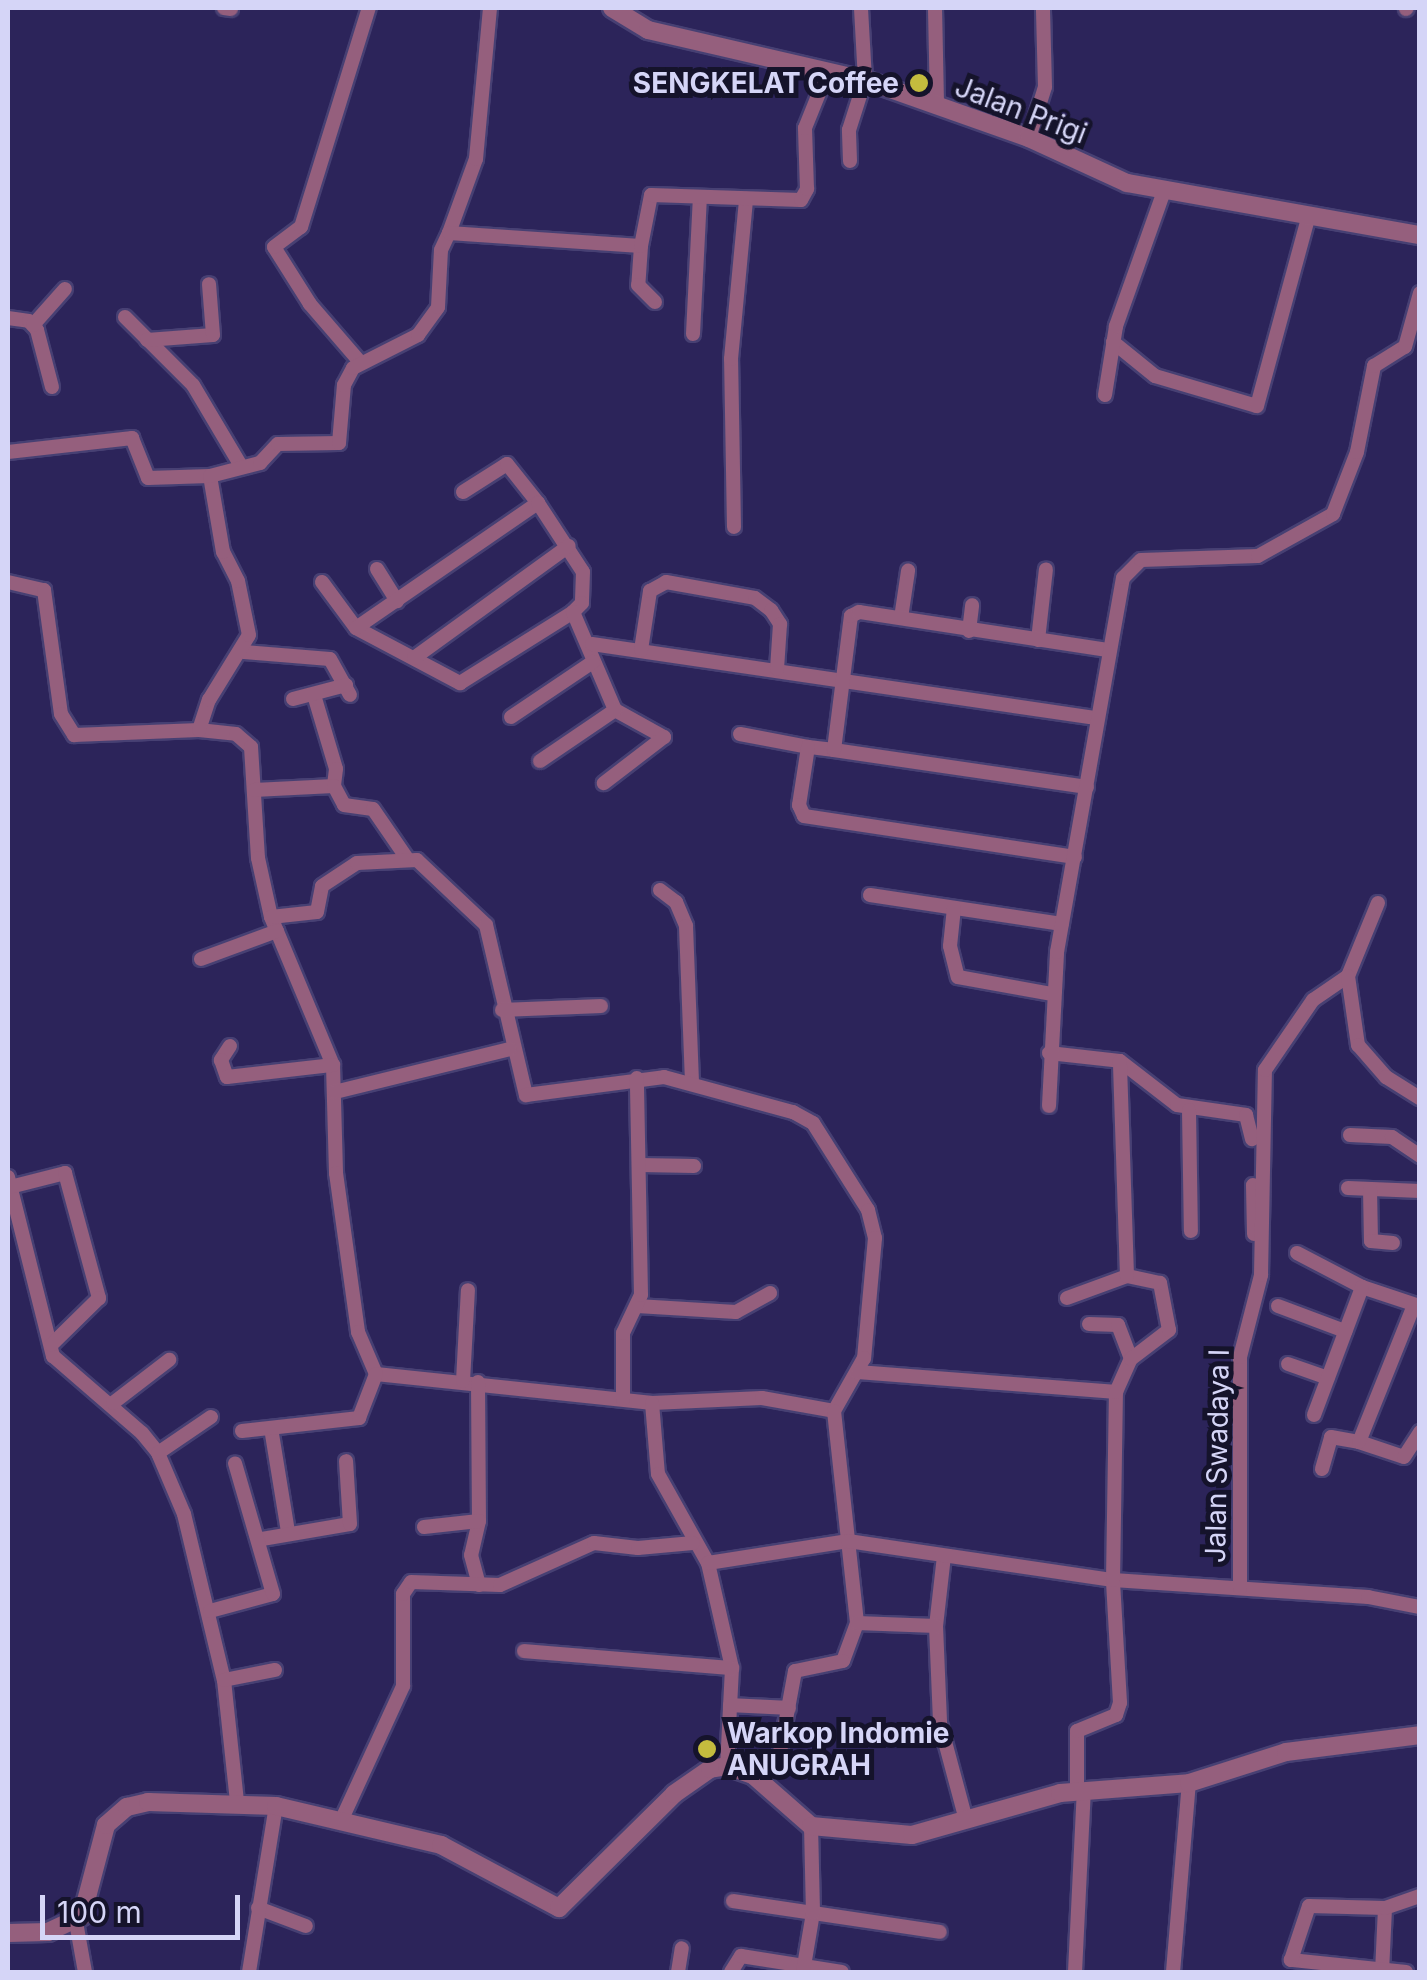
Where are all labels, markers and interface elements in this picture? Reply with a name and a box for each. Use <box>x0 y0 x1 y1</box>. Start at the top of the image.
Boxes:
place label: SENGKELAT Coffee <box>633 66 899 100</box>
street label: Jalan Prigi <box>950 70 1092 150</box>
marker: SENGKELAT Coffee <box>908 72 930 94</box>
street label: Jalan Swadaya I <box>1198 1349 1236 1563</box>
place label: Warkop Indomie ANUGRAH <box>727 1716 950 1782</box>
marker: Warkop Indomie ANUGRAH <box>696 1738 718 1760</box>
scale bar <box>45 1875 245 1937</box>
text: 100 m <box>57 1894 142 1930</box>

